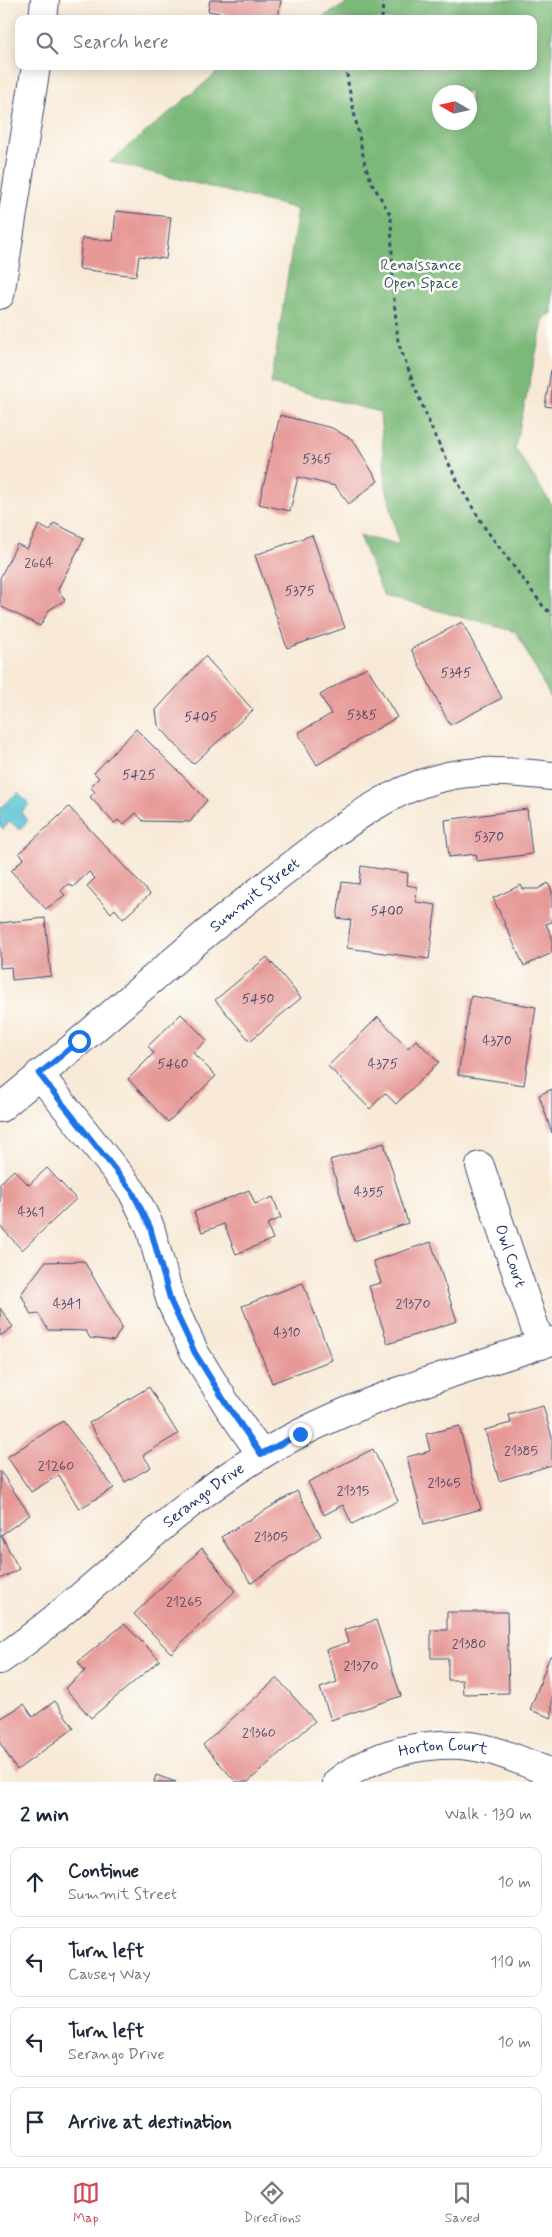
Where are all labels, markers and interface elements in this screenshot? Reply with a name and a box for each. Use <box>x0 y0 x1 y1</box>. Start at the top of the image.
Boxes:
search box <box>15 15 537 70</box>
icon: search <box>33 29 61 57</box>
text: Search here <box>73 30 169 55</box>
north arrow <box>432 85 477 130</box>
park label: Renaissance Open Space <box>380 255 462 294</box>
house number: 5365 <box>302 450 332 468</box>
house number: 2664 <box>24 554 54 572</box>
house number: 5375 <box>285 582 315 600</box>
house number: 5345 <box>441 664 471 682</box>
house number: 5385 <box>347 706 377 724</box>
house number: 5405 <box>184 708 218 726</box>
house number: 5425 <box>122 766 156 784</box>
house number: 5370 <box>474 828 504 846</box>
street label: Summit Street <box>205 853 304 937</box>
house number: 5400 <box>370 902 404 920</box>
house number: 5450 <box>242 990 274 1008</box>
route start <box>68 1030 91 1053</box>
house number: 4370 <box>482 1032 512 1050</box>
house number: 5460 <box>157 1055 189 1073</box>
house number: 4375 <box>368 1055 398 1073</box>
house number: 4355 <box>354 1183 384 1201</box>
house number: 4361 <box>18 1203 44 1221</box>
street label: Owl Court <box>490 1222 531 1290</box>
house number: 4341 <box>53 1295 81 1313</box>
house number: 21370 <box>395 1295 431 1313</box>
house number: 4310 <box>273 1324 301 1342</box>
route end <box>289 1423 312 1446</box>
house number: 21385 <box>504 1442 538 1460</box>
house number: 21260 <box>38 1457 74 1475</box>
street label: Serango Drive <box>158 1458 248 1533</box>
house number: 21365 <box>427 1474 461 1492</box>
house number: 21315 <box>337 1482 369 1500</box>
house number: 21305 <box>254 1528 288 1546</box>
house number: 21265 <box>166 1593 202 1611</box>
house number: 21380 <box>452 1635 486 1653</box>
house number: 21370 <box>343 1657 379 1675</box>
house number: 21360 <box>242 1724 276 1742</box>
street label: Horton Court <box>396 1734 490 1762</box>
text: 2 min <box>20 1801 69 1829</box>
text: Walk · 130 m <box>445 1804 532 1825</box>
text: Continue <box>68 1859 139 1884</box>
icon: ahead <box>21 1868 49 1896</box>
text: 10 m <box>498 1872 531 1893</box>
text: Summit Street <box>68 1884 177 1905</box>
text: Turn left <box>68 1939 144 1964</box>
icon: left <box>21 1948 49 1976</box>
text: 110 m <box>490 1952 531 1973</box>
text: Causey Way <box>68 1964 151 1985</box>
text: Turn left <box>68 2019 144 2044</box>
icon: left <box>21 2028 49 2056</box>
text: 10 m <box>498 2032 531 2053</box>
text: Serango Drive <box>68 2044 165 2065</box>
icon: arrive <box>21 2108 49 2136</box>
text: Arrive at destination <box>68 2110 232 2135</box>
tab: Map <box>72 2179 100 2227</box>
tab: Directions <box>244 2179 301 2227</box>
tab: Saved <box>445 2179 480 2227</box>

